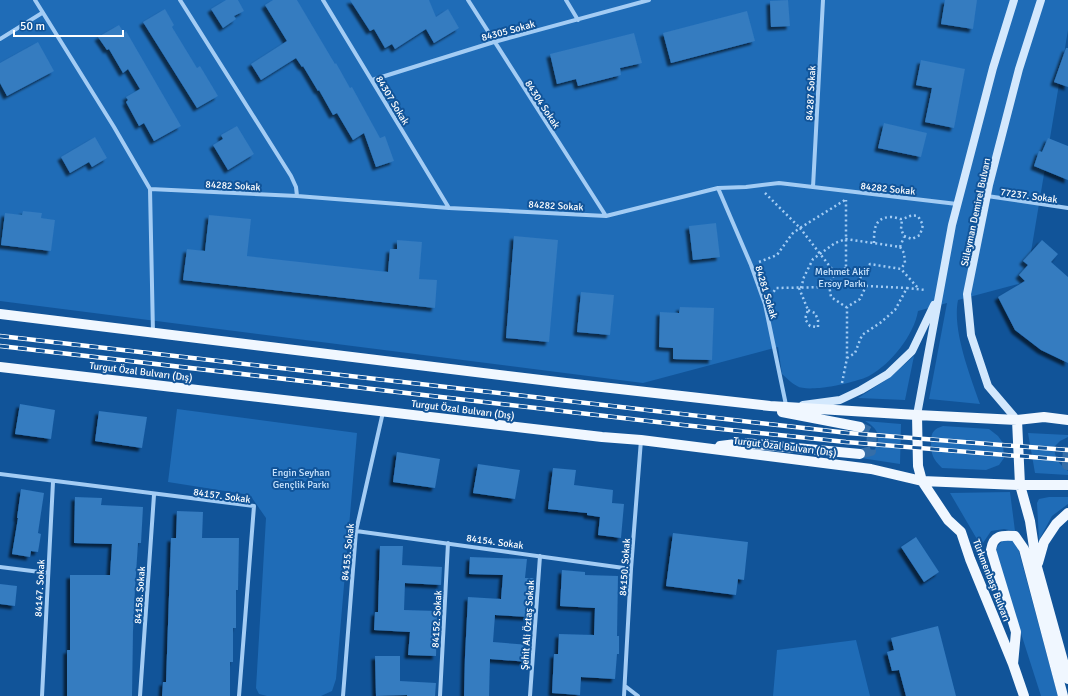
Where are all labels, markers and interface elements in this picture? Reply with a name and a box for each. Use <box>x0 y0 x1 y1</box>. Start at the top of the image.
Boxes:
scale bar <box>14 12 123 38</box>
street label: 84305 Sokak <box>480 18 536 44</box>
text: 50 m <box>20 19 45 34</box>
street label: 84287 Sokak <box>804 65 818 121</box>
street label: 84307 Sokak <box>373 74 411 127</box>
street label: 84304 Sokak <box>522 78 562 131</box>
street label: Süleyman Demirel Bulvarı <box>959 157 993 267</box>
street label: 84282 Sokak <box>205 179 261 193</box>
street label: 84282 Sokak <box>860 180 916 198</box>
street label: 77237. Sokak <box>999 186 1058 206</box>
street label: 84282 Sokak <box>528 199 584 213</box>
street label: 84281 Sokak <box>752 264 780 320</box>
park label: Mehmet Akif Ersoy Parkı <box>815 266 870 290</box>
street label: Turgut Özal Bulvarı (Dış) <box>89 360 193 384</box>
street label: Turgut Özal Bulvarı (Dış) <box>411 398 515 422</box>
street label: Turgut Özal Bulvarı (Dış) <box>733 435 837 459</box>
park label: Engin Seyhan Gençlik Parkı <box>272 467 330 491</box>
street label: 84157. Sokak <box>192 486 251 506</box>
street label: 84155. Sokak <box>339 523 357 581</box>
street label: 84154. Sokak <box>465 532 524 552</box>
street label: Türkmenbaşı Bulvarı <box>970 537 1012 623</box>
street label: 84150. Sokak <box>617 538 633 596</box>
street label: 84147. Sokak <box>32 559 47 617</box>
street label: 84158. Sokak <box>132 566 148 624</box>
street label: Şehit Ali Öztaş Sokak <box>519 580 537 670</box>
street label: 84152. Sokak <box>429 590 444 648</box>

